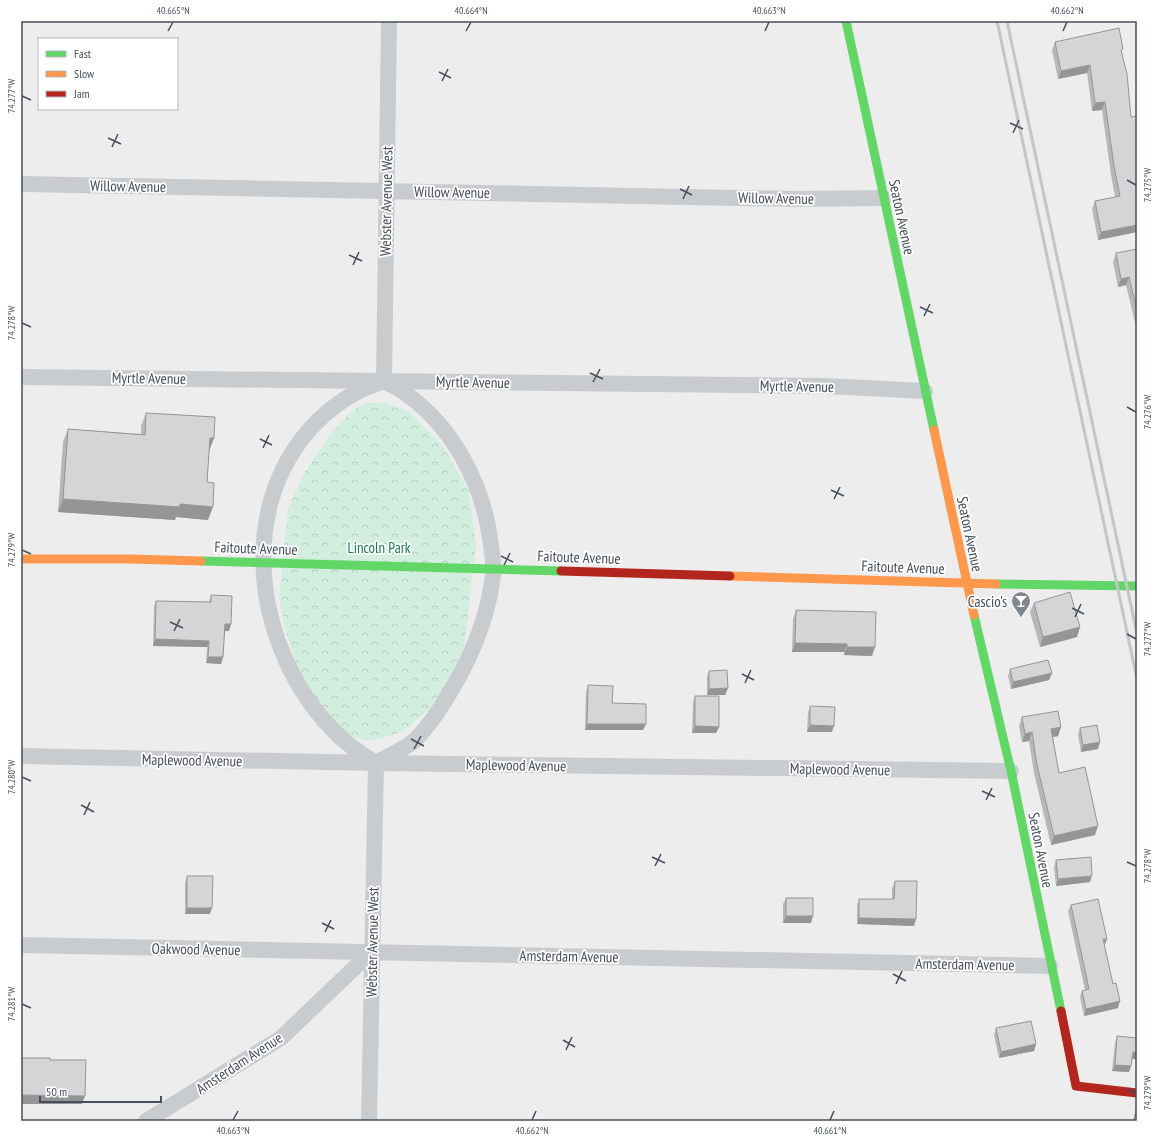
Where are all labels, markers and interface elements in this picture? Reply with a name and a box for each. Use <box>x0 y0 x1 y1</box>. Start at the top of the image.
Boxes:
text: 40.665°N <box>156 4 190 17</box>
text: 40.664°N <box>454 4 488 17</box>
text: 40.663°N <box>752 4 786 17</box>
text: 40.662°N <box>1050 4 1084 17</box>
legend <box>38 38 178 110</box>
text: Fast <box>74 46 92 61</box>
text: Slow <box>74 66 95 81</box>
text: 74.277°W <box>5 79 18 113</box>
text: Jam <box>73 86 90 101</box>
street label: Webster Avenue West <box>376 146 396 256</box>
text: 74.275°W <box>1141 168 1154 202</box>
street label: Willow Avenue <box>90 176 166 196</box>
street label: Seaton Avenue <box>885 178 919 256</box>
street label: Willow Avenue <box>414 182 490 202</box>
street label: Willow Avenue <box>738 188 814 208</box>
text: 74.278°W <box>5 306 18 340</box>
street label: Myrtle Avenue <box>112 368 186 388</box>
street label: Myrtle Avenue <box>436 372 510 392</box>
street label: Myrtle Avenue <box>760 376 834 396</box>
text: 74.276°W <box>1141 395 1154 429</box>
street label: Seaton Avenue <box>953 495 987 573</box>
text: 74.279°W <box>5 533 18 567</box>
street label: Faitoute Avenue <box>214 537 298 559</box>
park label: Lincoln Park <box>347 538 411 557</box>
street label: Faitoute Avenue <box>537 546 621 568</box>
street label: Faitoute Avenue <box>861 556 945 578</box>
bar icon: Cascio's <box>1010 590 1032 618</box>
place label: Cascio's <box>968 592 1007 611</box>
text: 74.277°W <box>1141 622 1154 656</box>
street label: Maplewood Avenue <box>142 750 242 770</box>
street label: Maplewood Avenue <box>466 755 566 775</box>
street label: Maplewood Avenue <box>790 759 890 779</box>
text: 74.280°W <box>5 760 18 794</box>
street label: Seaton Avenue <box>1024 811 1058 889</box>
text: 74.278°W <box>1141 849 1154 883</box>
street label: Webster Avenue West <box>362 887 382 997</box>
street label: Oakwood Avenue <box>151 939 241 959</box>
street label: Amsterdam Avenue <box>519 946 619 966</box>
street label: Amsterdam Avenue <box>915 954 1015 974</box>
text: 74.281°W <box>5 987 18 1021</box>
street label: Amsterdam Avenue <box>192 1028 286 1098</box>
text: 74.279°W <box>1141 1076 1154 1110</box>
scale bar <box>40 1078 161 1104</box>
text: 50 m <box>46 1084 67 1099</box>
text: 40.663°N <box>216 1124 250 1137</box>
text: 40.662°N <box>515 1124 549 1137</box>
text: 40.661°N <box>813 1124 847 1137</box>

